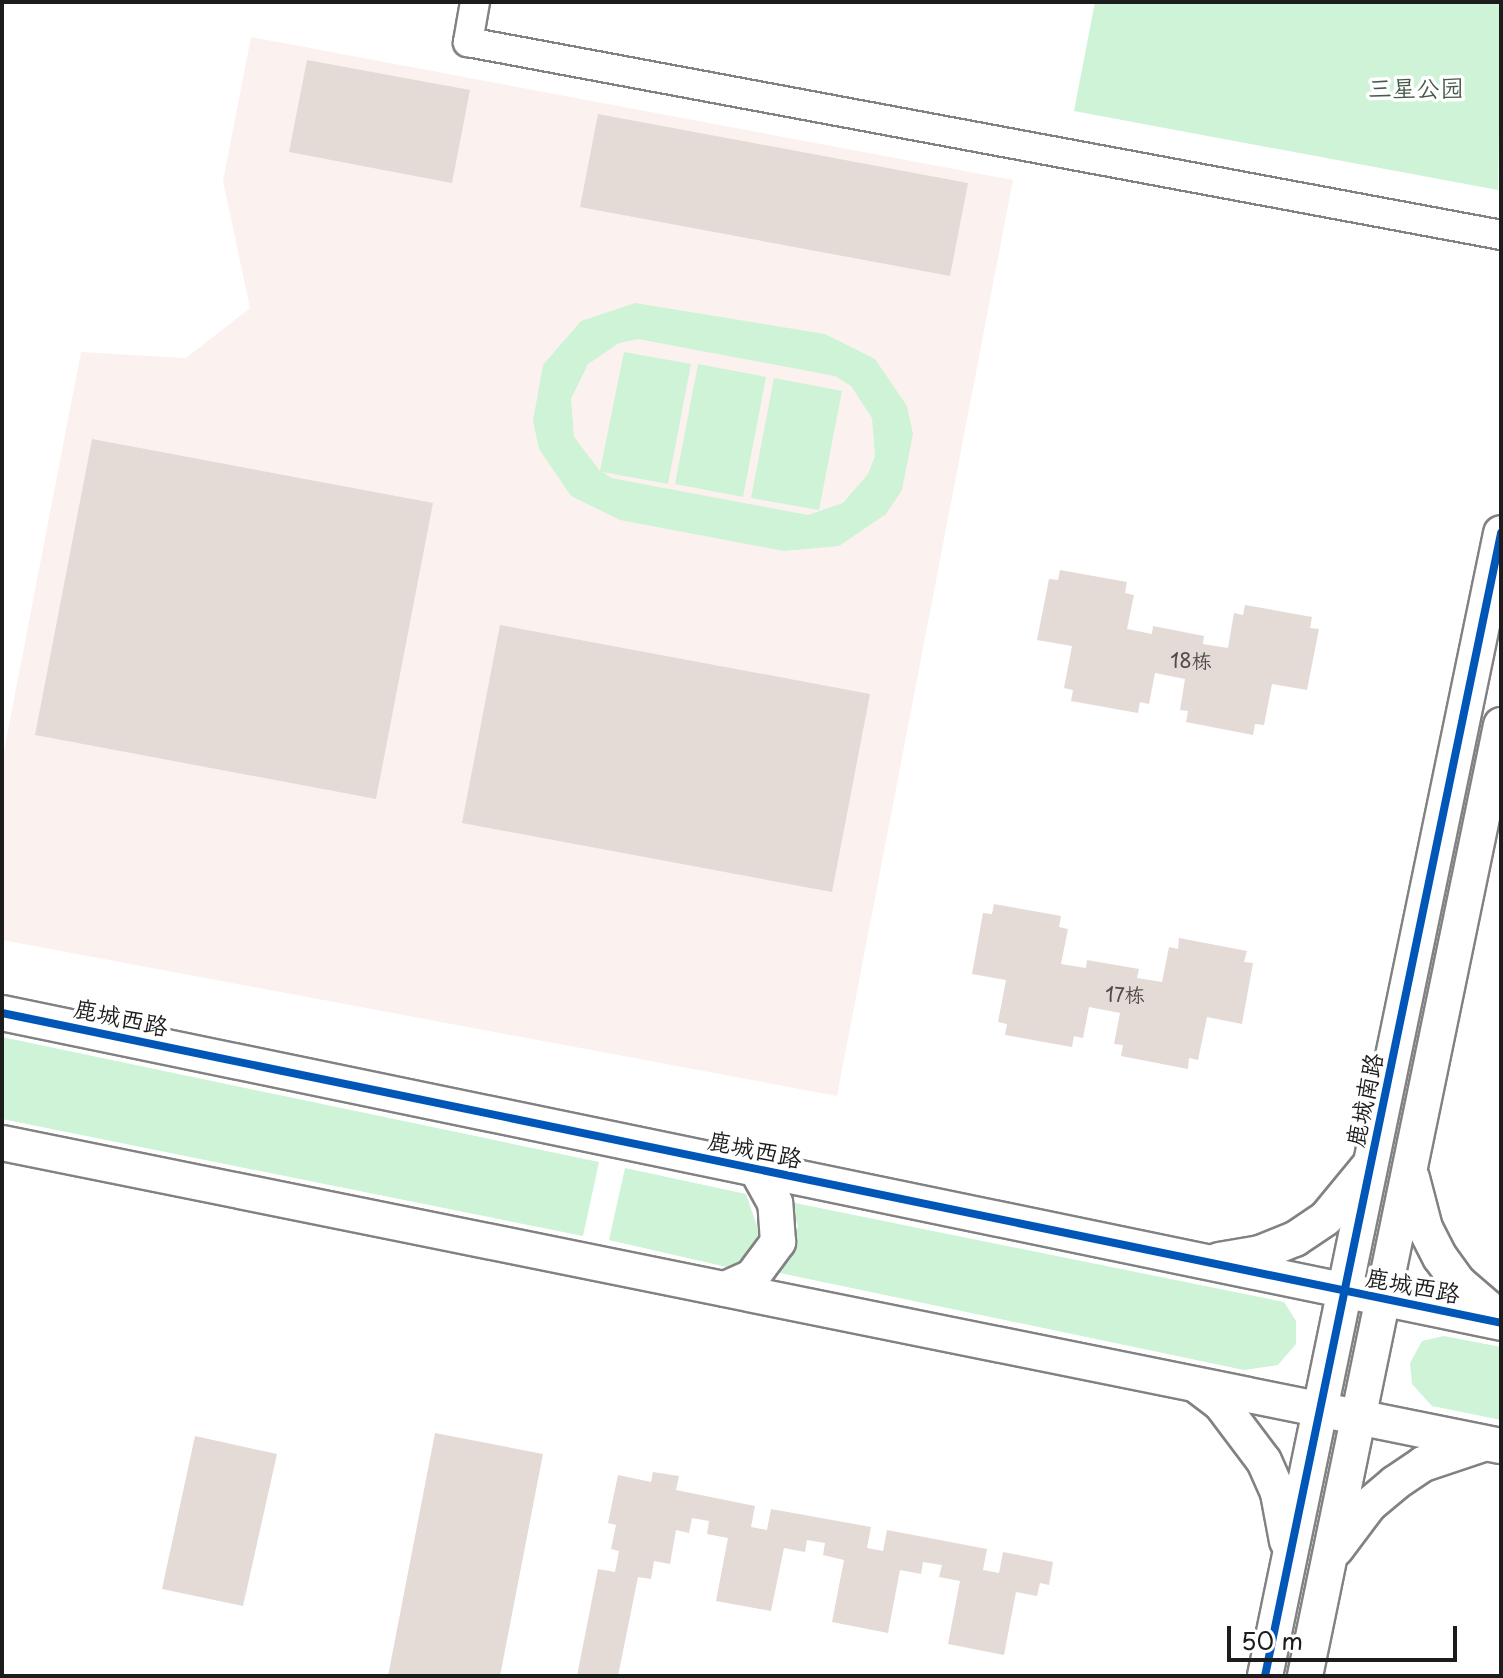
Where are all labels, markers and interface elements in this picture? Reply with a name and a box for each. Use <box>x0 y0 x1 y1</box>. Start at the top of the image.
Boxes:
park label: 三星公园 <box>1368 74 1464 102</box>
house number: 18栋 <box>1170 648 1212 672</box>
house number: 17栋 <box>1105 982 1145 1006</box>
street label: 鹿城西路 <box>71 993 171 1041</box>
street label: 鹿城南路 <box>1340 1050 1388 1150</box>
street label: 鹿城西路 <box>705 1125 805 1173</box>
street label: 鹿城西路 <box>1363 1262 1463 1308</box>
scale bar <box>1231 1610 1461 1660</box>
text: 50 m <box>1241 1622 1303 1658</box>

